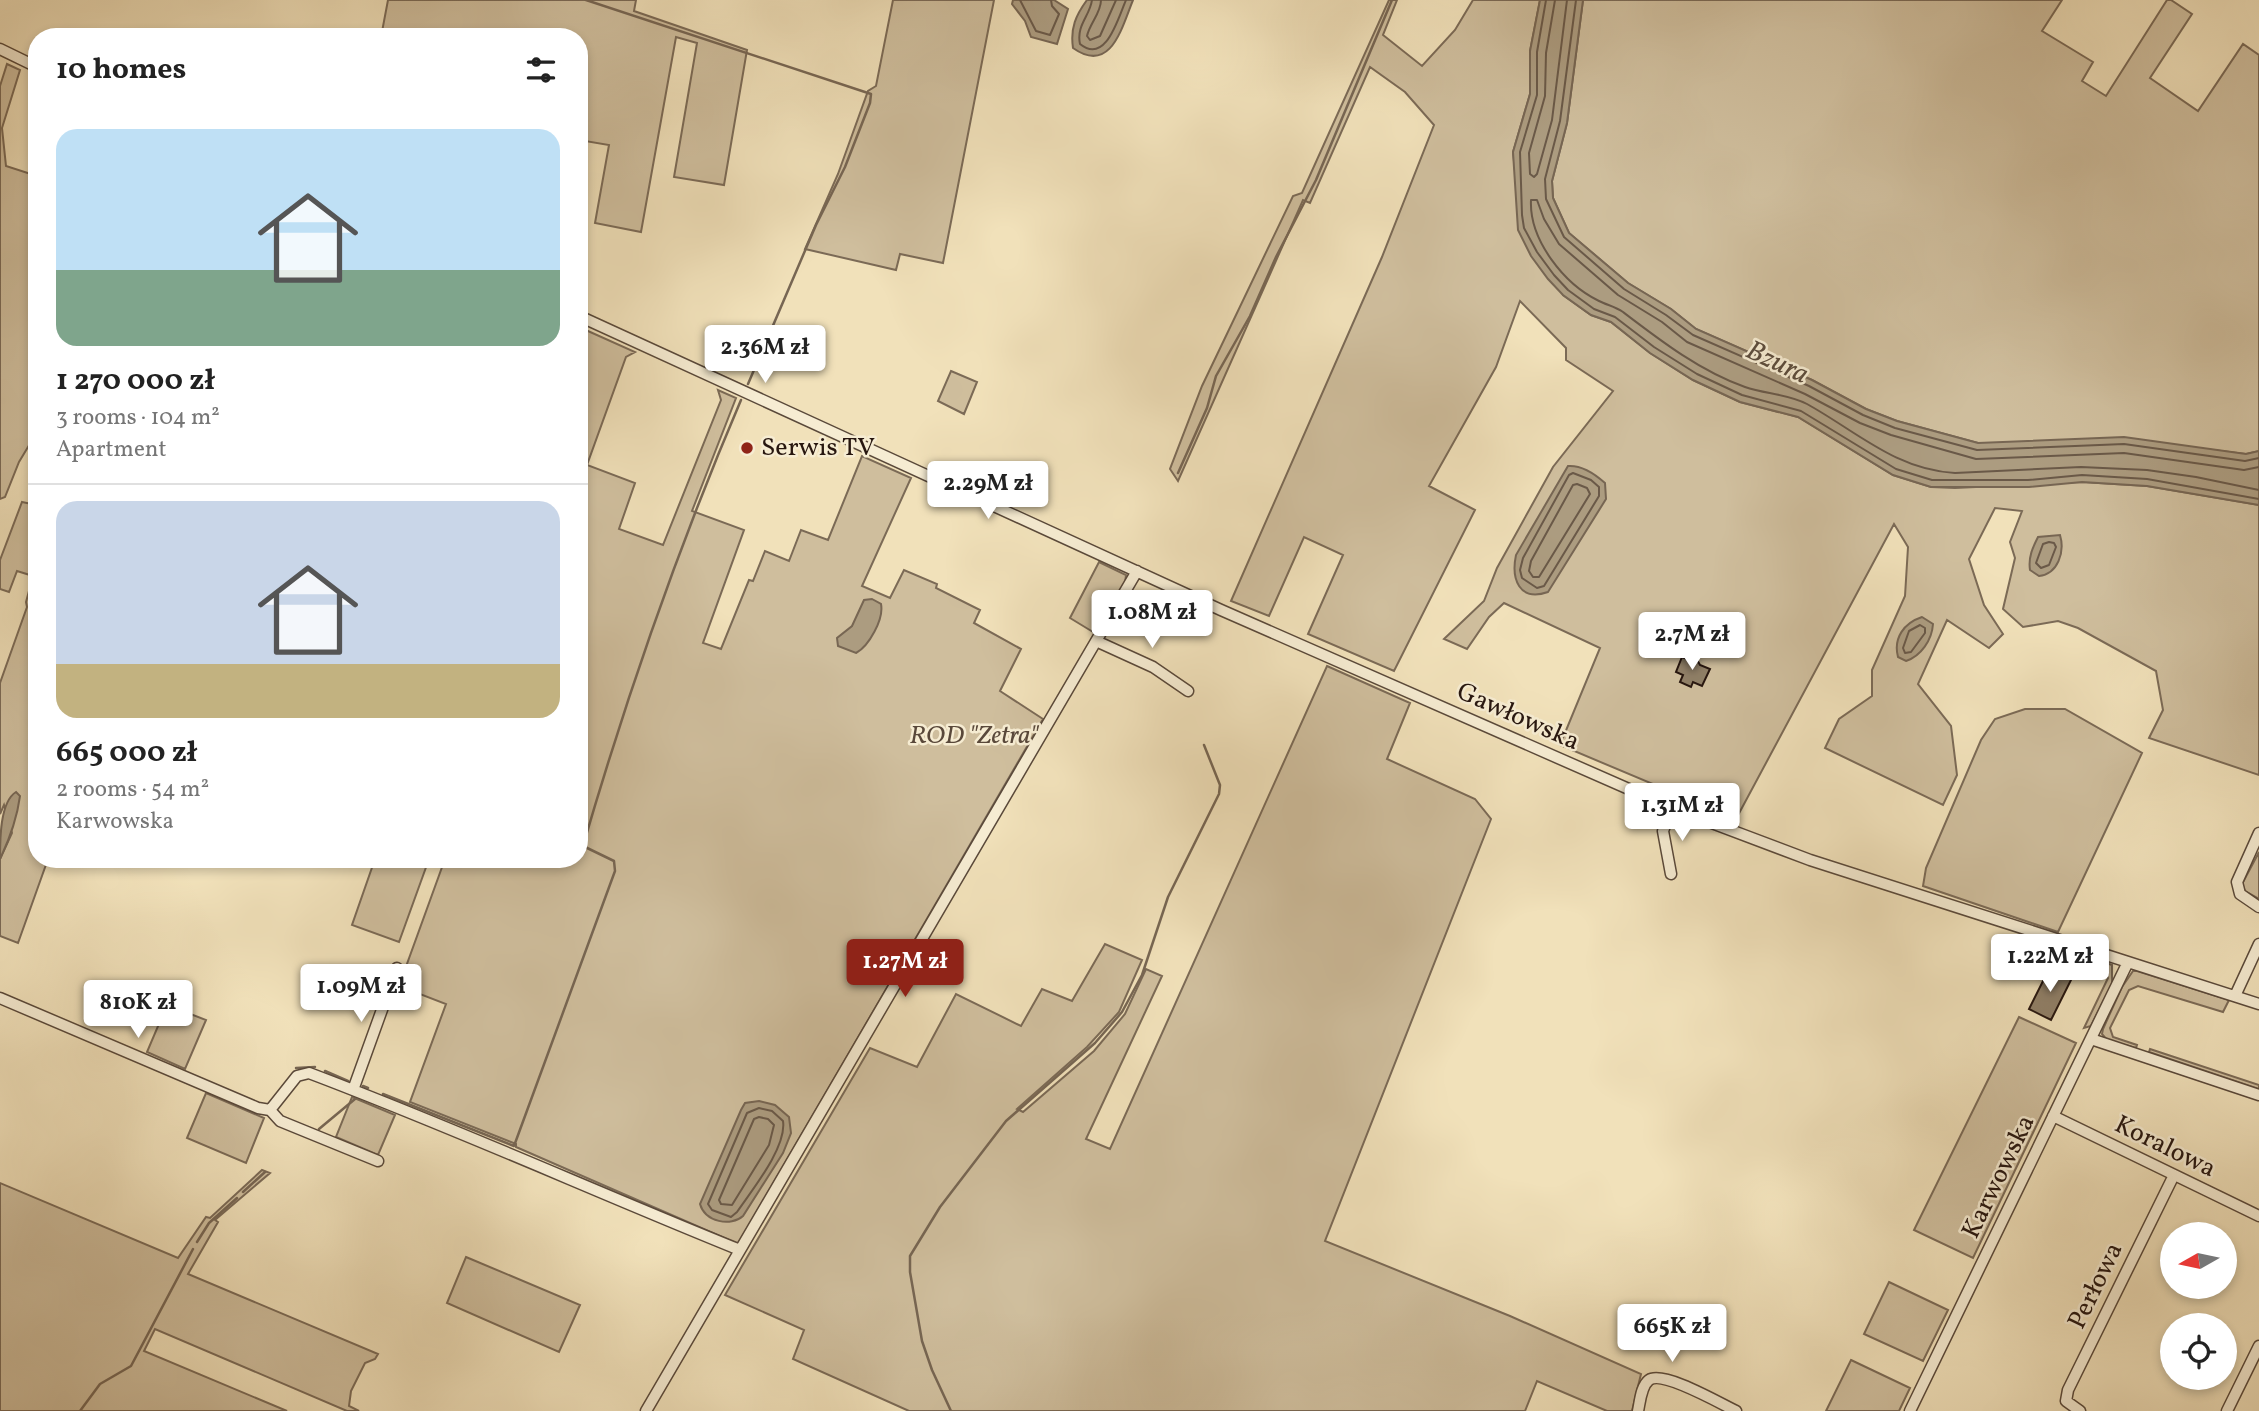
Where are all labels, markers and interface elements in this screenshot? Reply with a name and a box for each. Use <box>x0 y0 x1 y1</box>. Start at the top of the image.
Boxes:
text: 10 homes <box>56 49 186 91</box>
icon: filters <box>522 51 560 89</box>
icon: home <box>245 175 371 301</box>
pin: 2.36M zł <box>693 326 837 385</box>
text: 2.36M zł <box>721 332 809 364</box>
water label: Bzura <box>1739 332 1815 394</box>
text: 1 270 000 zł <box>56 360 215 402</box>
text: 3 rooms · 104 m² <box>56 402 220 434</box>
place label: Serwis TV <box>761 430 875 466</box>
text: Apartment <box>56 434 167 466</box>
marker: Serwis TV <box>739 440 755 456</box>
pin: 2.29M zł <box>916 462 1060 521</box>
text: 2.29M zł <box>943 468 1033 500</box>
icon: home <box>245 547 371 673</box>
pin: 1.08M zł <box>1080 590 1224 650</box>
text: 1.08M zł <box>1108 597 1196 629</box>
pin: 2.7M zł <box>1627 612 1757 672</box>
text: 2.7M zł <box>1654 619 1730 651</box>
street label: Gawłowska <box>1451 674 1585 760</box>
park label: ROD "Zetra" <box>910 718 1040 754</box>
text: 665 000 zł <box>56 732 197 774</box>
text: 2 rooms · 54 m² <box>56 774 209 806</box>
pin: 1.31M zł <box>1610 784 1754 843</box>
text: 1.31M zł <box>1641 790 1723 822</box>
text: Karwowska <box>56 806 174 838</box>
pin: 1.22M zł <box>1978 934 2122 994</box>
pin: 1.27M zł <box>833 940 977 999</box>
text: 1.22M zł <box>2007 941 2093 973</box>
text: 1.27M zł <box>863 946 947 978</box>
pin: 1.09M zł <box>289 964 433 1024</box>
text: 1.09M zł <box>316 971 406 1003</box>
pin: 810K zł <box>73 981 203 1040</box>
text: 810K zł <box>100 987 176 1019</box>
street label: Koralowa <box>2108 1107 2222 1187</box>
street label: Karwowska <box>1954 1109 2044 1245</box>
north arrow <box>2160 1222 2236 1298</box>
map controls <box>2160 1222 2237 1390</box>
street label: Perłowa <box>2060 1237 2132 1335</box>
pin: 665K zł <box>1607 1304 1737 1364</box>
text: 665K zł <box>1633 1311 1711 1343</box>
button: locate <box>2160 1313 2237 1390</box>

